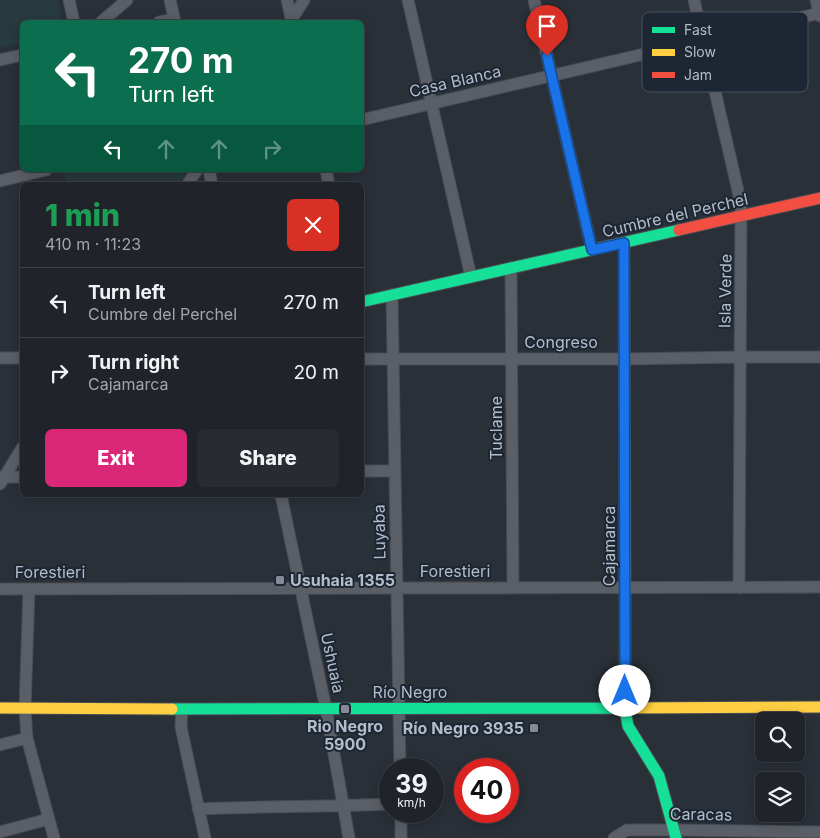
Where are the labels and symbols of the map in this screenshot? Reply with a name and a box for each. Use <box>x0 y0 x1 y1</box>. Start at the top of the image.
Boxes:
pin <box>526 5 568 56</box>
legend <box>642 12 808 92</box>
text: Fast <box>684 21 712 38</box>
text: Slow <box>684 43 716 60</box>
street label: Casa Blanca <box>407 61 503 101</box>
text: Jam <box>684 66 712 83</box>
street label: Cumbre del Perchel <box>600 188 750 242</box>
street label: Isla Verde <box>714 254 736 328</box>
street label: Congreso <box>524 332 598 352</box>
street label: Tuclame <box>486 396 506 460</box>
street label: Luyaba <box>369 504 389 560</box>
street label: Cajamarca <box>599 506 619 586</box>
street label: Forestieri <box>420 561 490 581</box>
street label: Forestieri <box>15 562 85 582</box>
place label: Usuhaia 1355 <box>290 570 395 590</box>
marker: Usuhaia 1355 <box>274 574 286 586</box>
street label: Ushuaia <box>317 631 349 695</box>
position arrow <box>598 664 650 716</box>
street label: Río Negro <box>373 682 447 702</box>
marker: Rio Negro 5900 <box>339 703 351 715</box>
place label: Rio Negro 5900 <box>307 716 383 754</box>
place label: Río Negro 3935 <box>403 718 524 738</box>
marker: Río Negro 3935 <box>528 722 540 734</box>
speed limit sign: 40 <box>454 758 519 823</box>
street label: Caracas <box>670 803 732 825</box>

